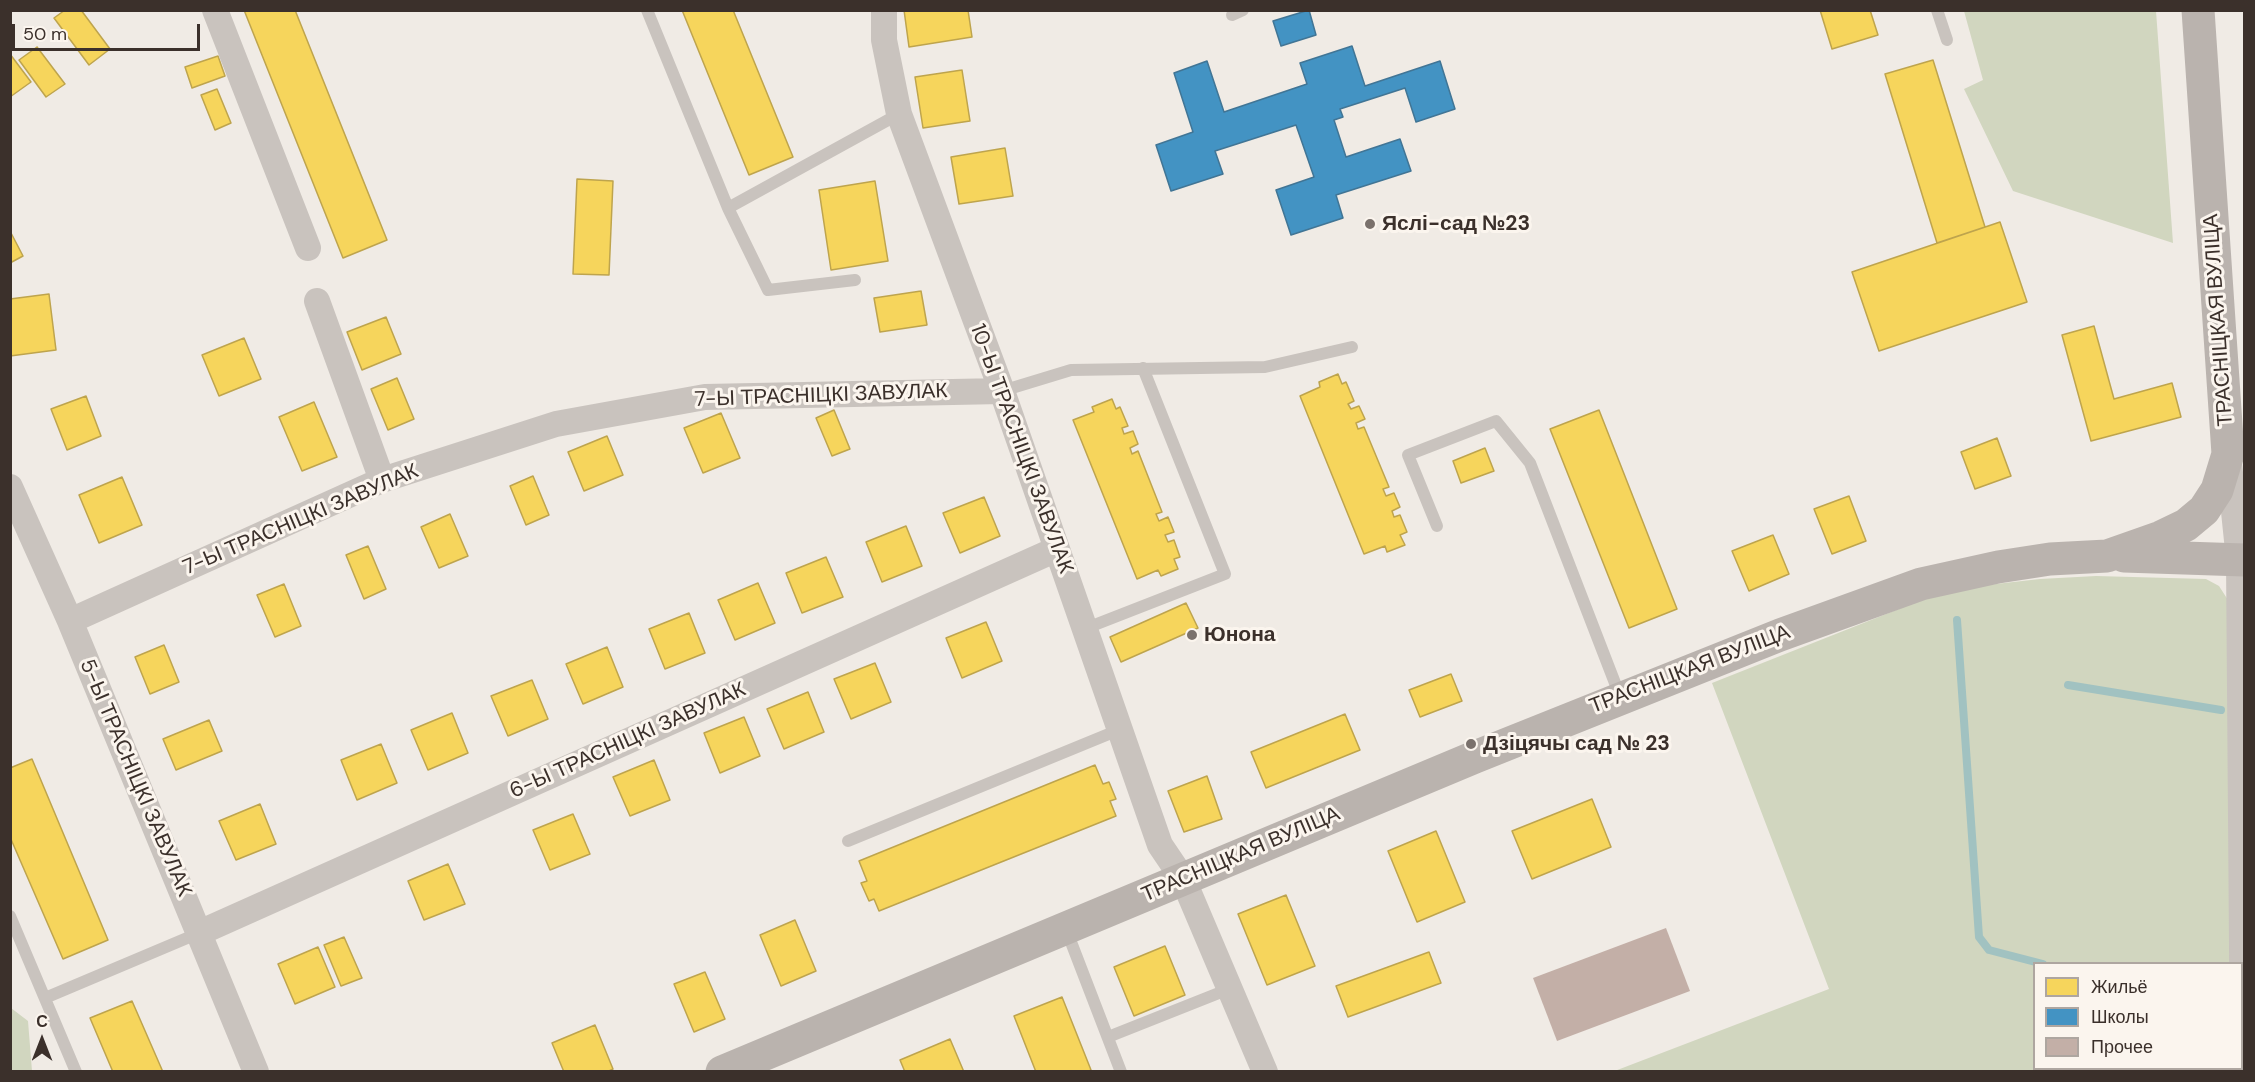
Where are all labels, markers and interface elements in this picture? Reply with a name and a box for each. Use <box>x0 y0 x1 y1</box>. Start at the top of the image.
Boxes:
scale bar <box>15 12 202 50</box>
text: 50 m <box>23 22 67 46</box>
place label: Яслі-сад №23 <box>1382 211 1530 237</box>
street label: ТРАСНІЦКАЯ ВУЛІЦА <box>2199 213 2239 427</box>
marker: Яслі-сад №23 <box>1363 217 1377 231</box>
street label: 10-Ы ТРАСНІЦКІ ЗАВУЛАК <box>964 321 1078 577</box>
street label: 7-Ы ТРАСНІЦКІ ЗАВУЛАК <box>694 379 948 413</box>
street label: 7-Ы ТРАСНІЦКІ ЗАВУЛАК <box>180 459 422 581</box>
street label: ТРАСНІЦКАЯ ВУЛІЦА <box>1586 620 1794 720</box>
place label: Юнона <box>1204 622 1276 648</box>
marker: Юнона <box>1185 628 1199 642</box>
street label: 5-Ы ТРАСНІЦКІ ЗАВУЛАК <box>74 656 196 900</box>
street label: 6-Ы ТРАСНІЦКІ ЗАВУЛАК <box>506 677 750 805</box>
place label: Дзіцячы сад № 23 <box>1483 731 1670 757</box>
marker: Дзіцячы сад № 23 <box>1464 737 1478 751</box>
street label: ТРАСНІЦКАЯ ВУЛІЦА <box>1138 802 1344 908</box>
legend <box>2033 962 2243 1070</box>
text: Жильё <box>2091 975 2148 999</box>
text: Школы <box>2091 1005 2149 1029</box>
north arrow <box>12 1010 72 1070</box>
text: С <box>36 1011 48 1032</box>
text: Прочее <box>2091 1035 2153 1059</box>

